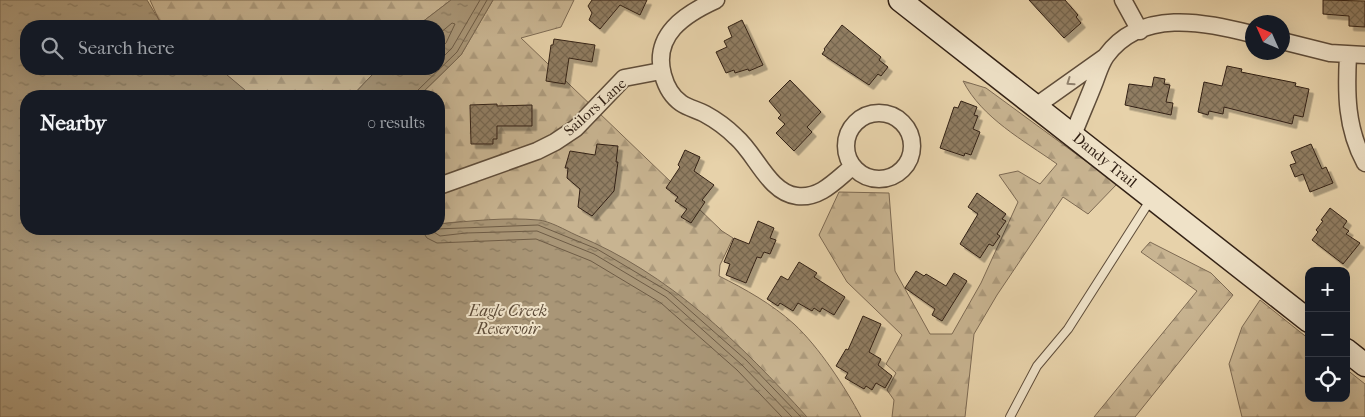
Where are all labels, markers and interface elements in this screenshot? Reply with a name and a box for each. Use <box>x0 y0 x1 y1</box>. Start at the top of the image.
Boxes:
north arrow <box>1245 15 1290 60</box>
search box <box>20 20 445 75</box>
icon: search <box>38 34 66 62</box>
text: Search here <box>78 37 174 59</box>
street label: Sailors Lane <box>560 74 630 140</box>
one-way arrow <box>1066 76 1076 85</box>
text: Nearby <box>40 111 106 135</box>
text: 0 results <box>367 113 425 132</box>
street label: Dandy Trail <box>1069 129 1141 191</box>
map controls <box>1305 267 1350 402</box>
button: + <box>1305 267 1350 312</box>
water label: Eagle Creek Reservoir <box>468 301 547 338</box>
button: − <box>1305 312 1350 357</box>
button: locate <box>1305 357 1350 402</box>

